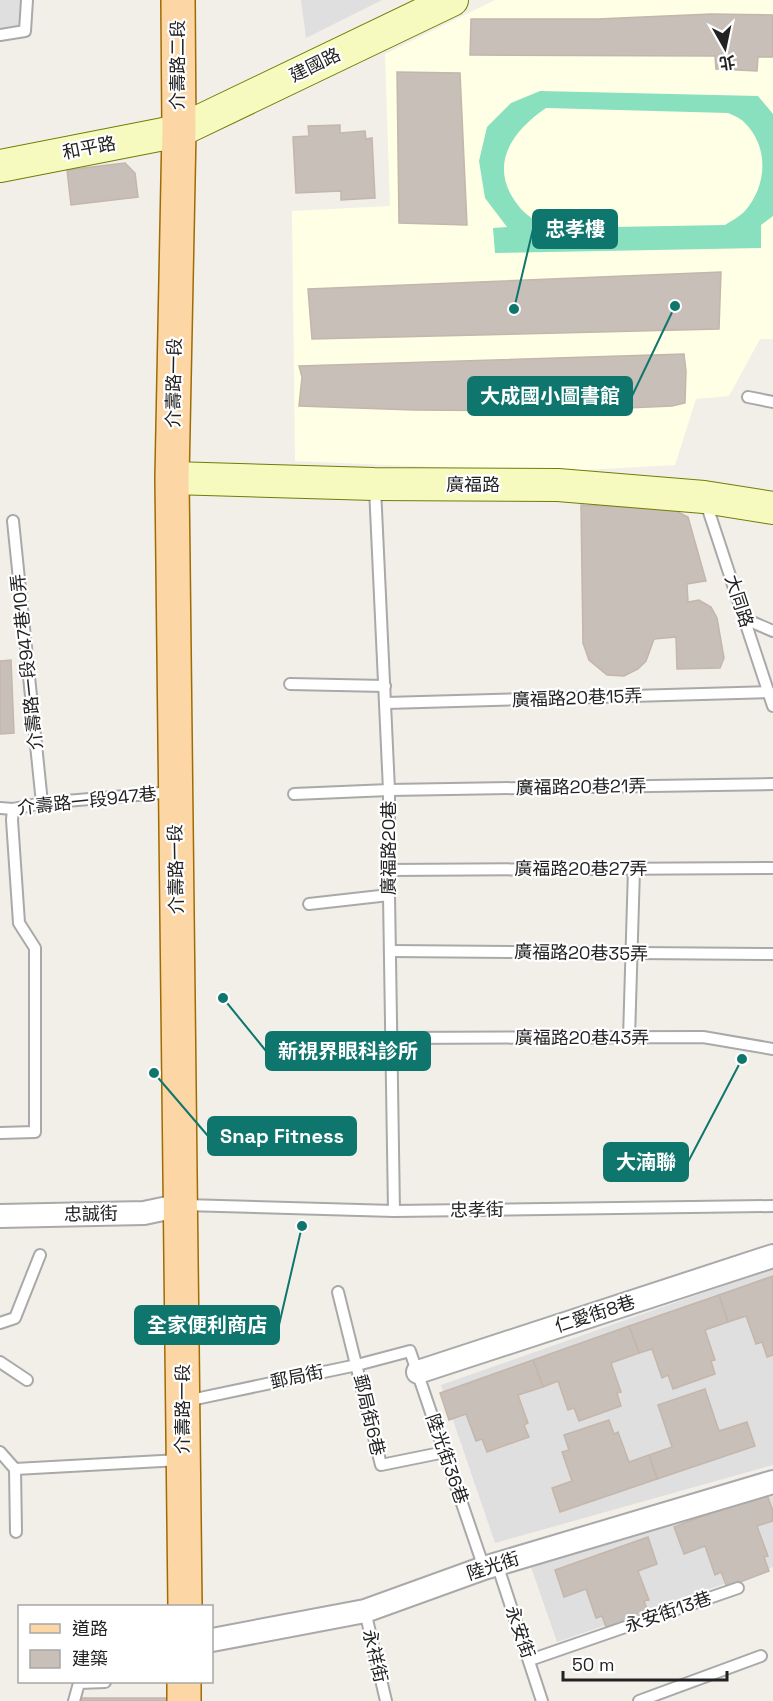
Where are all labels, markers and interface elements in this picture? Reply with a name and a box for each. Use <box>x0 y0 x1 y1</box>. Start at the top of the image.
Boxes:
north arrow <box>695 18 755 78</box>
street label: 介壽路二段 <box>166 20 189 110</box>
street label: 建國路 <box>285 42 344 87</box>
text: 北 <box>718 51 737 74</box>
street label: 和平路 <box>60 131 118 164</box>
callout: 忠孝樓 <box>533 210 617 248</box>
text: 忠孝樓 <box>545 216 605 242</box>
street label: 介壽路一段 <box>161 338 186 428</box>
callout: 大成國小圖書館 <box>468 377 632 415</box>
text: 大成國小圖書館 <box>480 383 620 409</box>
street label: 廣福路 <box>446 473 500 496</box>
street label: 大同路 <box>720 572 759 630</box>
street label: 介壽路一段947巷10弄 <box>6 573 47 751</box>
street label: 廣福路20巷15弄 <box>511 684 643 711</box>
street label: 廣福路20巷21弄 <box>515 774 647 799</box>
street label: 介壽路一段947巷 <box>16 782 158 819</box>
street label: 廣福路20巷 <box>377 801 400 895</box>
street label: 介壽路一段 <box>163 824 188 914</box>
street label: 廣福路20巷27弄 <box>514 857 648 880</box>
street label: 廣福路20巷35弄 <box>514 940 648 965</box>
street label: 廣福路20巷43弄 <box>515 1026 649 1049</box>
callout: 新視界眼科診所 <box>266 1032 430 1070</box>
text: 新視界眼科診所 <box>278 1038 418 1064</box>
callout: Snap Fitness <box>208 1117 356 1155</box>
text: Snap Fitness <box>220 1123 344 1149</box>
callout: 大湳聯 <box>604 1143 688 1181</box>
text: 大湳聯 <box>616 1149 676 1175</box>
street label: 忠孝街 <box>450 1198 504 1221</box>
street label: 忠誠街 <box>64 1202 118 1225</box>
street label: 仁愛街8巷 <box>552 1290 638 1337</box>
callout: 全家便利商店 <box>135 1306 279 1344</box>
text: 全家便利商店 <box>147 1312 267 1338</box>
street label: 郵局街 <box>268 1360 326 1393</box>
street label: 介壽路一段 <box>171 1364 194 1454</box>
street label: 郵局街6巷 <box>349 1372 390 1458</box>
street label: 陸光街36巷 <box>421 1411 474 1507</box>
street label: 陸光街 <box>464 1546 522 1585</box>
street label: 永安街13巷 <box>621 1586 714 1637</box>
street label: 永安街 <box>501 1603 540 1661</box>
legend <box>18 1605 213 1683</box>
text: 道路 <box>72 1617 108 1640</box>
street label: 永祥街 <box>358 1627 393 1685</box>
scale bar <box>563 1644 726 1682</box>
text: 建築 <box>72 1647 108 1670</box>
text: 50 m <box>572 1653 614 1676</box>

